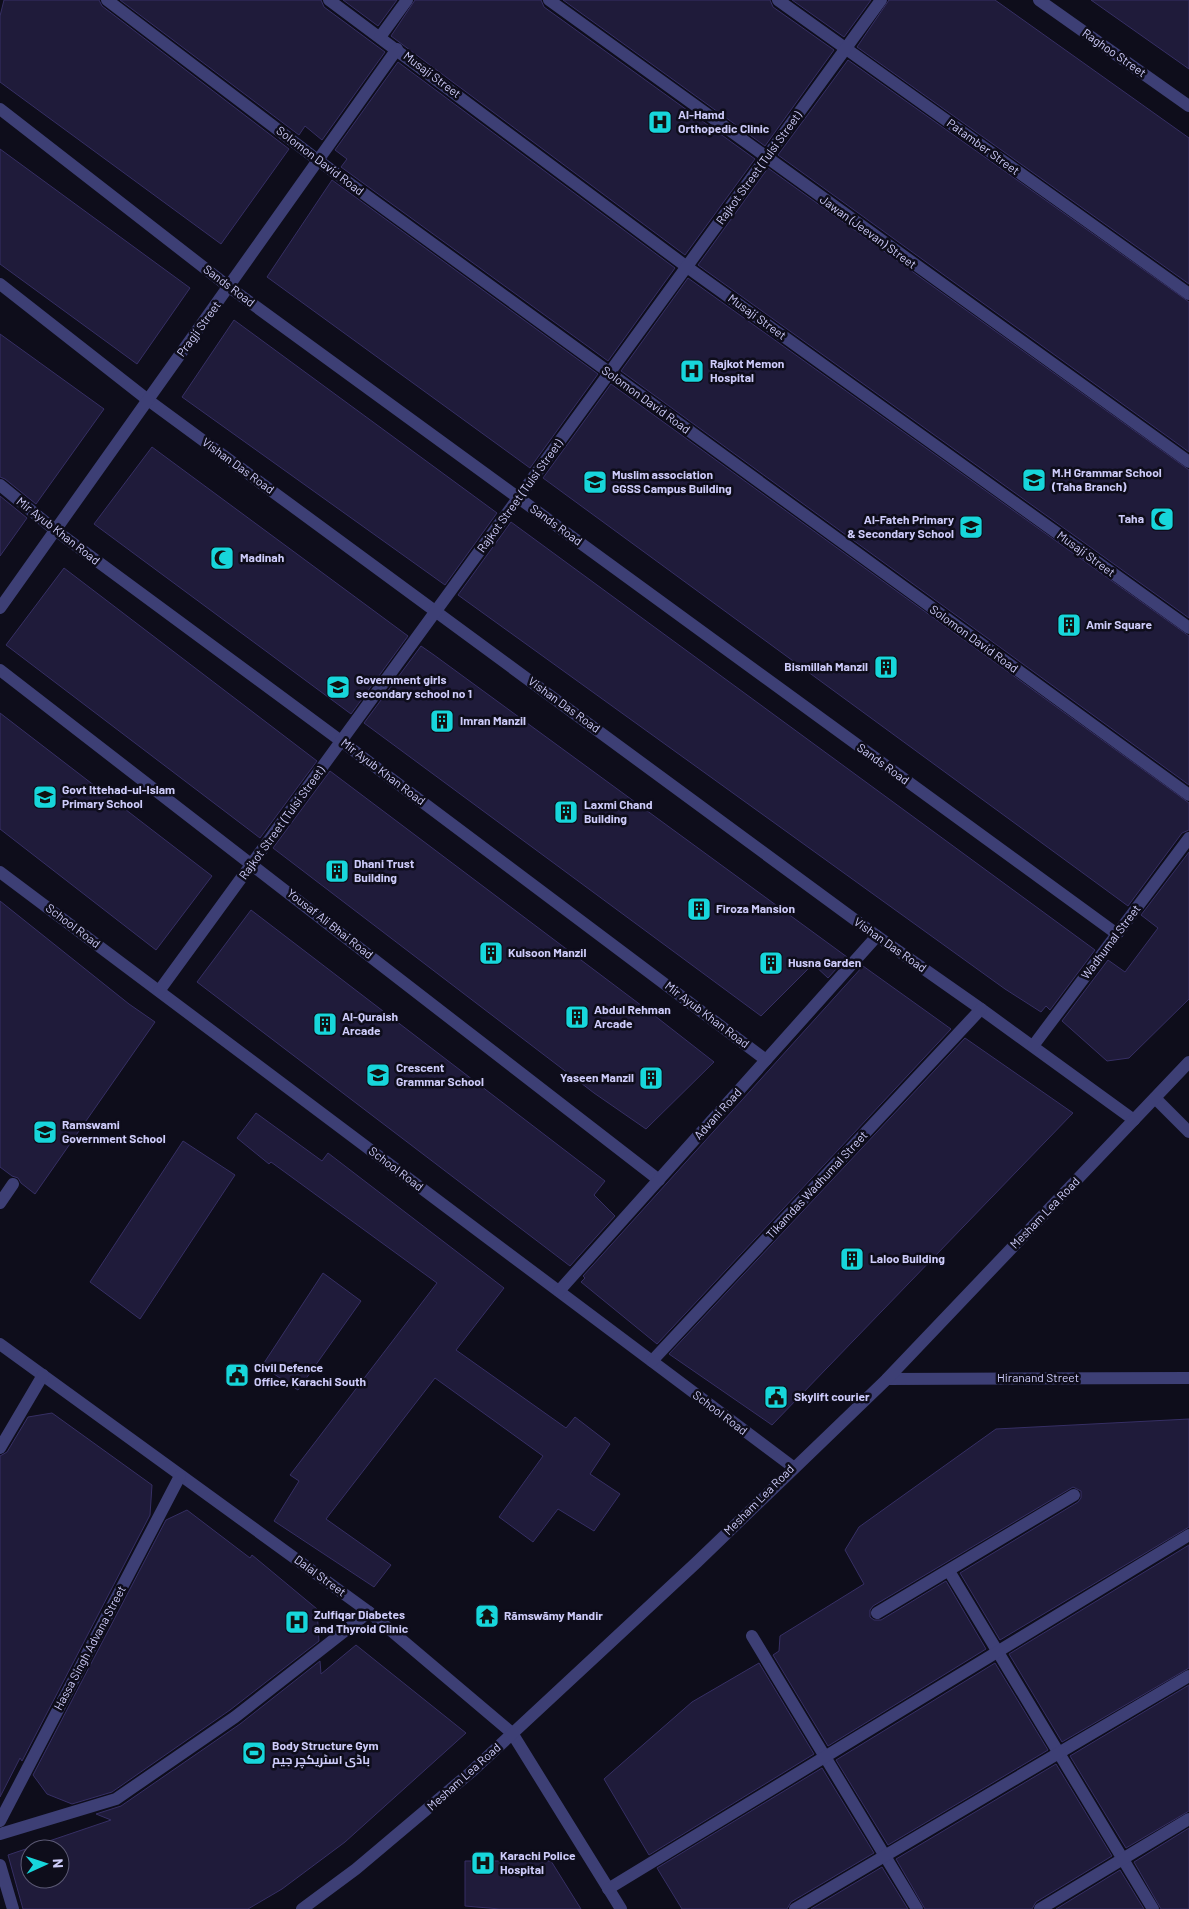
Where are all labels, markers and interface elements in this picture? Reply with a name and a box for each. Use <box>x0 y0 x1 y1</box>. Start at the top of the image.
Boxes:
street label: Raghoo Street <box>1080 25 1149 79</box>
street label: Musaji Street <box>401 48 464 100</box>
place label: Al-Hamd Orthopedic Clinic <box>678 107 770 135</box>
street label: Rajkot Street (Tulsi Street) <box>712 107 804 227</box>
hospital icon: Al-Hamd Orthopedic Clinic <box>647 109 673 135</box>
street label: Patamber Street <box>945 115 1022 177</box>
street label: Solomon David Road <box>274 123 367 198</box>
street label: Jawan (Jeevan) Street <box>818 192 919 271</box>
street label: Sands Road <box>201 261 258 309</box>
street label: Musaji Street <box>726 291 789 342</box>
street label: Pragji Street <box>173 298 223 359</box>
place label: Rajkot Memon Hospital <box>710 356 784 384</box>
hospital icon: Rajkot Memon Hospital <box>679 358 705 384</box>
street label: Solomon David Road <box>600 362 693 436</box>
street label: Vishan Das Road <box>200 434 277 496</box>
street label: Rajkot Street (Tulsi Street) <box>473 435 565 555</box>
place label: M.H Grammar School (Taha Branch) <box>1051 465 1162 493</box>
place label: Muslim association GGSS Campus Building <box>612 467 732 495</box>
school or university icon: M.H Grammar School (Taha Branch) <box>1021 467 1047 493</box>
school or university icon: Muslim association GGSS Campus Building <box>582 469 608 495</box>
street label: Mir Ayub Khan Road <box>14 493 103 567</box>
street label: Sands Road <box>528 501 585 548</box>
mosque icon: Taha <box>1149 506 1175 532</box>
place label: Taha <box>1118 511 1144 525</box>
place label: Al-Fateh Primary & Secondary School <box>847 512 954 540</box>
school or university icon: Al-Fateh Primary & Secondary School <box>958 514 984 540</box>
street label: Musaji Street <box>1055 528 1118 579</box>
mosque icon: Madinah <box>209 545 235 571</box>
place label: Madinah <box>240 550 284 564</box>
street label: Solomon David Road <box>928 601 1021 675</box>
building icon: Amir Square <box>1056 612 1082 638</box>
place label: Amir Square <box>1086 617 1152 631</box>
building icon: Bismillah Manzil <box>873 654 899 680</box>
place label: Bismillah Manzil <box>784 659 868 673</box>
place label: Government girls secondary school no 1 <box>356 672 472 700</box>
street label: Vishan Das Road <box>526 673 603 735</box>
school or university icon: Government girls secondary school no 1 <box>325 674 351 700</box>
building icon: Imran Manzil <box>429 708 455 734</box>
place label: Imran Manzil <box>460 713 526 727</box>
street label: Mir Ayub Khan Road <box>339 735 428 807</box>
street label: Sands Road <box>855 740 912 787</box>
street label: Rajkot Street (Tulsi Street) <box>235 762 327 882</box>
place label: Govt Ittehad-ul-Islam Primary School <box>62 782 175 810</box>
school or university icon: Govt Ittehad-ul-Islam Primary School <box>32 784 58 810</box>
place label: Laxmi Chand Building <box>584 797 653 825</box>
building icon: Laxmi Chand Building <box>553 799 579 825</box>
place label: Dhani Trust Building <box>354 856 415 884</box>
building icon: Dhani Trust Building <box>324 858 350 884</box>
street label: Yousaf Ali Bhai Road <box>285 885 376 961</box>
building icon: Firoza Mansion <box>686 896 712 922</box>
street label: School Road <box>44 900 104 950</box>
place label: Firoza Mansion <box>716 901 795 915</box>
street label: Wadhumal Street <box>1078 901 1143 981</box>
street label: Vishan Das Road <box>852 914 930 974</box>
building icon: Kulsoon Manzil <box>478 940 504 966</box>
place label: Kulsoon Manzil <box>508 945 586 959</box>
building icon: Husna Garden <box>758 950 784 976</box>
place label: Husna Garden <box>788 955 861 969</box>
street label: Mir Ayub Khan Road <box>663 978 752 1050</box>
place label: Abdul Rehman Arcade <box>594 1002 671 1030</box>
building icon: Abdul Rehman Arcade <box>564 1004 590 1030</box>
place label: Al-Quraish Arcade <box>342 1009 398 1037</box>
building icon: Al-Quraish Arcade <box>312 1011 338 1037</box>
place label: Crescent Grammar School <box>396 1060 484 1088</box>
school or university icon: Crescent Grammar School <box>365 1062 391 1088</box>
building icon: Yaseen Manzil <box>638 1065 664 1091</box>
place label: Yaseen Manzil <box>560 1070 634 1084</box>
street label: Advani Road <box>691 1085 744 1142</box>
place label: Ramswami Government School <box>62 1117 166 1145</box>
school or university icon: Ramswami Government School <box>32 1119 58 1145</box>
street label: Tikamdas Wadhumal Street <box>763 1128 870 1241</box>
street label: School Road <box>367 1143 427 1193</box>
street label: Mesham Lea Road <box>1007 1174 1082 1251</box>
building icon: Laloo Building <box>839 1246 865 1272</box>
place label: Laloo Building <box>870 1251 945 1265</box>
place label: Civil Defence Office, Karachi South <box>254 1360 366 1388</box>
public building icon: Civil Defence Office, Karachi South <box>224 1362 250 1388</box>
street label: Hiranand Street <box>997 1370 1079 1384</box>
public building icon: Skylift courier <box>763 1384 789 1410</box>
street label: School Road <box>691 1387 751 1437</box>
place label: Skylift courier <box>794 1389 870 1403</box>
street label: Mesham Lea Road <box>720 1461 796 1537</box>
street label: Dalal Street <box>292 1552 349 1599</box>
street label: Hassa Singh Advana Street <box>50 1583 128 1712</box>
temple icon: Rāmswāmy Mandir <box>474 1603 500 1629</box>
place label: Zulfiqar Diabetes and Thyroid Clinic <box>314 1607 409 1635</box>
place label: Rāmswāmy Mandir <box>504 1608 603 1622</box>
hospital icon: Zulfiqar Diabetes and Thyroid Clinic <box>284 1609 310 1635</box>
place label: Body Structure Gym باڈی اسٹریکچر جیم <box>272 1738 379 1769</box>
sports icon: Body Structure Gym باڈی اسٹریکچر جیم <box>241 1740 267 1766</box>
street label: Mesham Lea Road <box>424 1740 503 1813</box>
north arrow <box>20 1839 70 1889</box>
place label: Karachi Police Hospital <box>500 1848 576 1876</box>
hospital icon: Karachi Police Hospital <box>470 1850 496 1876</box>
text: N <box>50 1858 67 1868</box>

